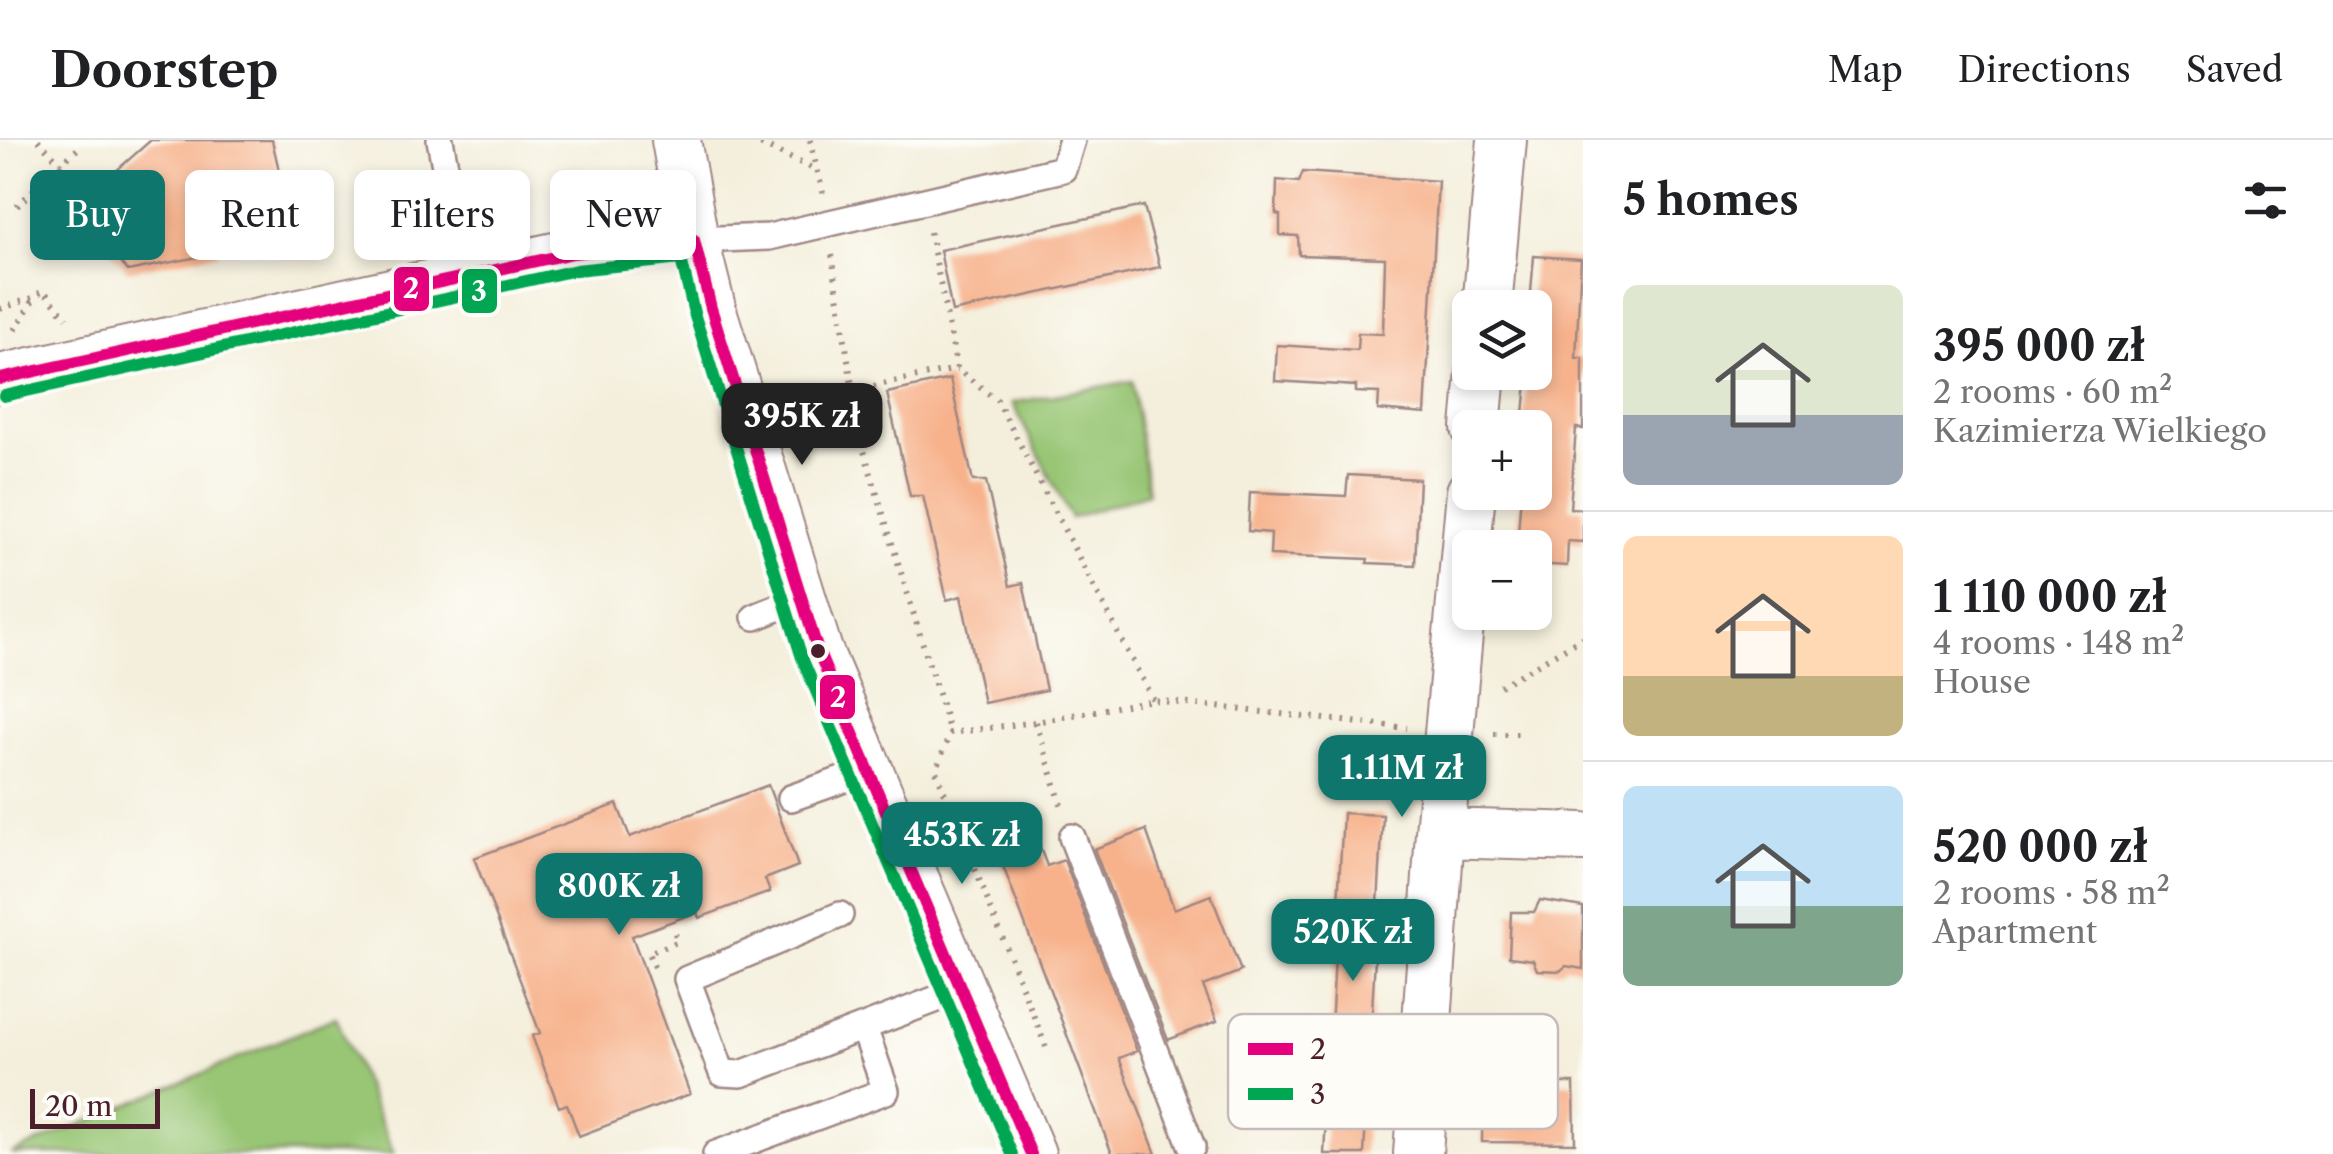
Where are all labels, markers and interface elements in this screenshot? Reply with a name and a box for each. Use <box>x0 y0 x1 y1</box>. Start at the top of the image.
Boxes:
text: Doorstep <box>50 40 278 99</box>
text: Map <box>1828 48 1903 91</box>
text: Directions <box>1958 48 2131 91</box>
text: Saved <box>2186 48 2283 91</box>
chip: Buy <box>30 170 165 260</box>
chip: Rent <box>185 170 334 260</box>
chip: Filters <box>354 170 530 260</box>
chip: New <box>550 170 696 260</box>
icon: filters <box>2238 173 2293 228</box>
text: 5 homes <box>1623 174 1799 226</box>
line badge: 2 <box>392 265 431 313</box>
line badge: 3 <box>460 267 499 315</box>
text: 2 <box>403 271 419 305</box>
text: 3 <box>471 274 487 308</box>
map controls <box>1452 290 1552 630</box>
button: layers <box>1452 290 1552 390</box>
text: 395 000 zł <box>1933 320 2145 372</box>
icon: home <box>1703 325 1823 445</box>
text: 2 rooms · 60 m² <box>1933 372 2172 411</box>
pin: 395K zł <box>710 383 894 468</box>
text: 395K zł <box>743 396 861 435</box>
button: + <box>1452 410 1552 510</box>
text: Kazimierza Wielkiego <box>1933 411 2267 450</box>
button: − <box>1452 530 1552 630</box>
text: 1 110 000 zł <box>1933 571 2167 623</box>
icon: home <box>1703 576 1823 696</box>
text: 4 rooms · 148 m² <box>1933 623 2184 662</box>
unlabelled marker <box>808 641 828 661</box>
text: House <box>1933 662 2031 701</box>
line badge: 2 <box>818 673 857 721</box>
text: 2 <box>830 680 846 714</box>
pin: 1.11M zł <box>1299 735 1505 820</box>
text: 1.11M zł <box>1340 748 1464 787</box>
pin: 453K zł <box>870 802 1054 887</box>
text: 453K zł <box>903 815 1021 854</box>
text: 520 000 zł <box>1933 821 2148 873</box>
icon: home <box>1703 826 1823 946</box>
pin: 800K zł <box>527 853 711 938</box>
text: 800K zł <box>558 866 680 905</box>
text: 2 rooms · 58 m² <box>1933 873 2170 912</box>
pin: 520K zł <box>1261 899 1445 984</box>
text: 520K zł <box>1293 912 1413 951</box>
text: Apartment <box>1933 912 2097 951</box>
legend <box>1228 1014 1558 1129</box>
text: 2 <box>1310 1032 1326 1066</box>
text: 3 <box>1310 1077 1325 1111</box>
scale bar <box>30 1084 160 1128</box>
text: 20 m <box>45 1089 112 1123</box>

